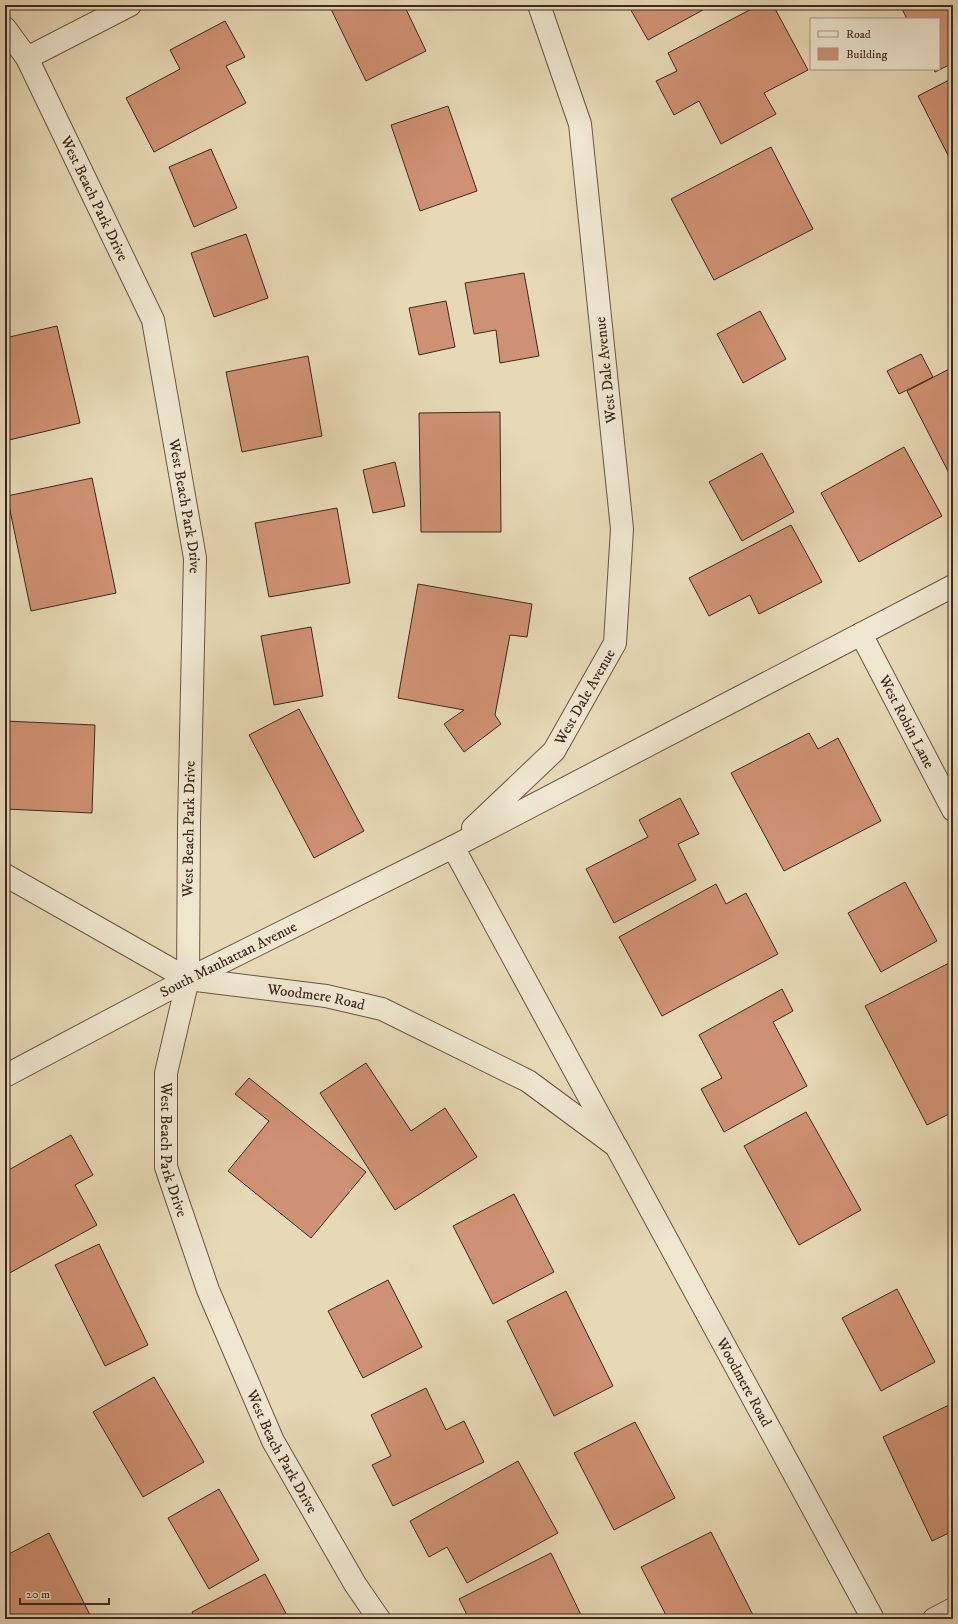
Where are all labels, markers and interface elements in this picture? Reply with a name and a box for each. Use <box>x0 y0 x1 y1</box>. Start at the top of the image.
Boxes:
legend <box>810 18 940 70</box>
text: Road <box>846 27 871 42</box>
text: Building <box>846 47 887 62</box>
street label: West Beach Park Drive <box>56 132 133 264</box>
street label: West Dale Avenue <box>591 316 621 425</box>
street label: West Beach Park Drive <box>164 436 205 574</box>
street label: West Dale Avenue <box>550 646 619 749</box>
street label: West Robin Lane <box>874 671 939 772</box>
street label: West Beach Park Drive <box>178 761 200 898</box>
street label: South Manhattan Avenue <box>157 917 300 1002</box>
street label: Woodmere Road <box>265 979 367 1014</box>
street label: West Beach Park Drive <box>157 1081 192 1219</box>
street label: Woodmere Road <box>712 1333 776 1431</box>
street label: West Beach Park Drive <box>242 1386 322 1517</box>
scale bar <box>20 1580 109 1606</box>
text: 20 m <box>26 1587 50 1602</box>

